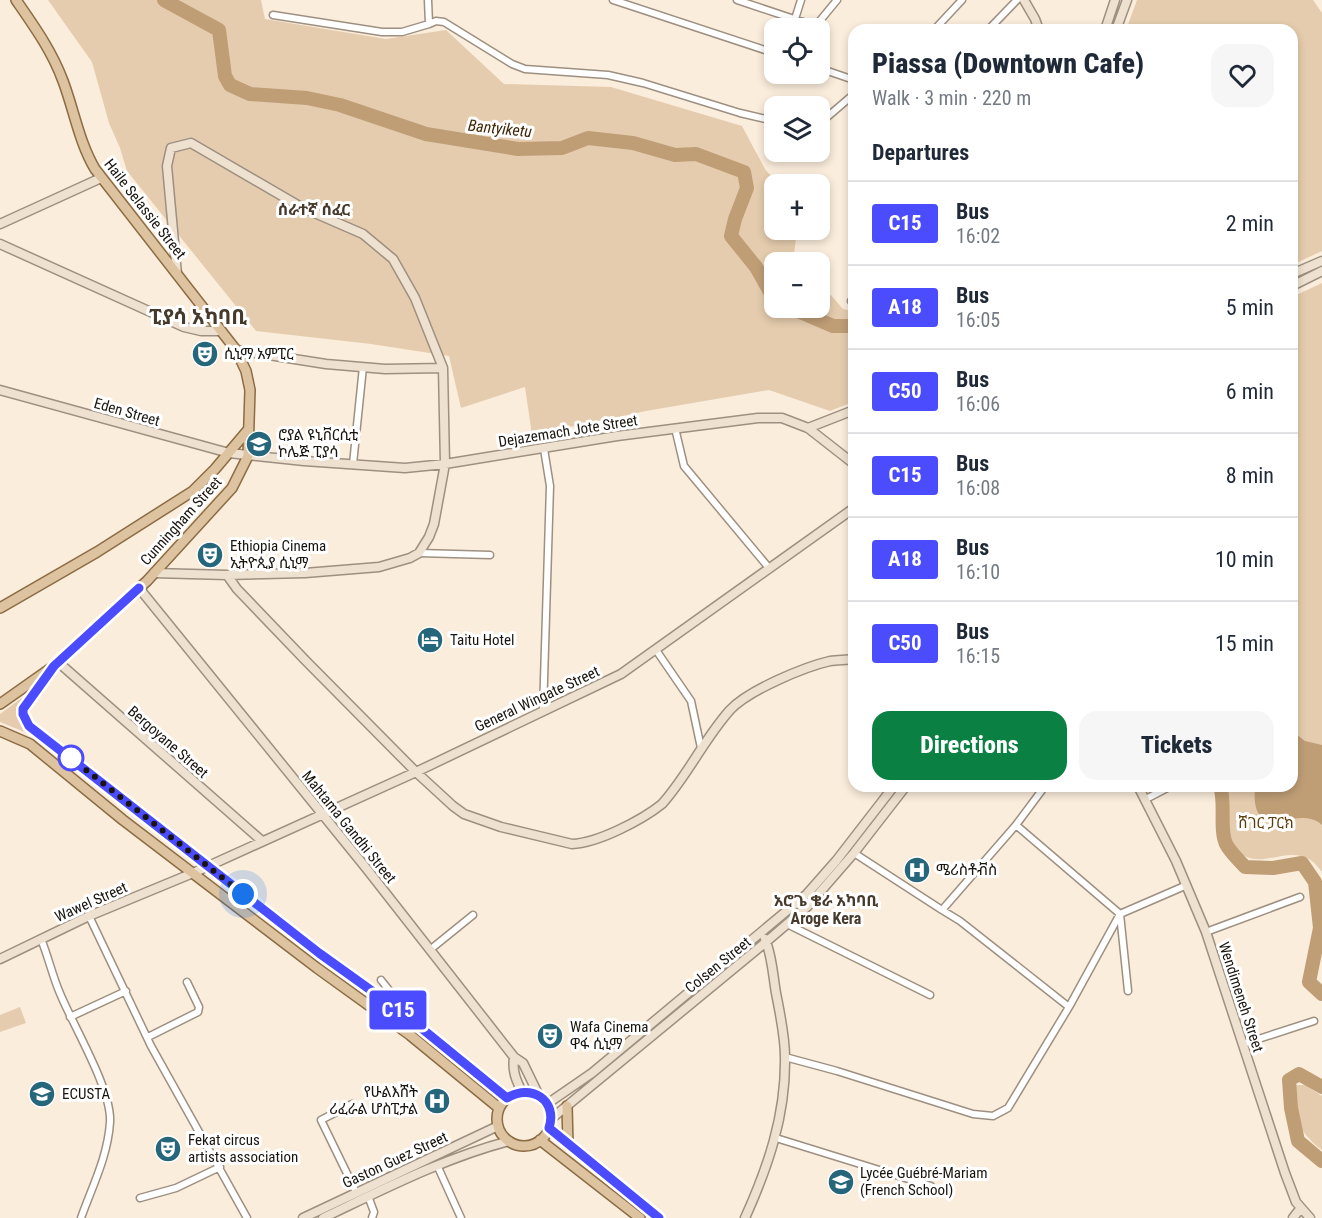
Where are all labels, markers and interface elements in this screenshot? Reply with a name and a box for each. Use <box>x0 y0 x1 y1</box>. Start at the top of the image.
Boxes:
map controls <box>764 18 830 318</box>
button: locate <box>764 18 830 84</box>
button: heart <box>1211 44 1274 107</box>
text: Piassa (Downtown Cafe) <box>872 47 1144 80</box>
text: Walk · 3 min · 220 m <box>872 86 1031 110</box>
button: layers <box>764 96 830 162</box>
water label: Bantyiketu <box>467 116 533 141</box>
text: Departures <box>872 140 969 165</box>
street label: Haile Selassie Street <box>100 155 190 263</box>
button: + <box>764 174 830 240</box>
text: Bus <box>956 199 989 224</box>
district label: ሰራተኛ ሰፈር <box>278 200 350 219</box>
text: C15 <box>888 211 922 235</box>
text: 2 min <box>1226 211 1274 236</box>
text: 16:02 <box>956 224 1000 248</box>
button: − <box>764 252 830 318</box>
text: Bus <box>956 283 989 308</box>
text: A18 <box>888 295 922 319</box>
text: 5 min <box>1226 295 1274 320</box>
district label: ፒያሳ አካባቢ <box>149 305 247 329</box>
text: 16:05 <box>956 308 1000 332</box>
theatre icon: ሲኒማ አምፒር <box>190 339 220 369</box>
place label: ሲኒማ አምፒር <box>224 345 294 363</box>
text: Bus <box>956 367 989 392</box>
text: C50 <box>888 379 922 403</box>
text: 6 min <box>1226 379 1274 404</box>
text: 16:06 <box>956 392 1000 416</box>
street label: Eden Street <box>92 394 162 430</box>
street label: Dejazemach Jote Street <box>497 411 639 451</box>
place label: ሮያል ዩኒቨርሲቲ ኮሌጅ ፒያሳ <box>278 426 358 461</box>
school or university icon: ሮያል ዩኒቨርሲቲ ኮሌጅ ፒያሳ <box>244 429 274 459</box>
text: Bus <box>956 451 989 476</box>
text: C15 <box>888 463 922 487</box>
text: 8 min <box>1226 463 1274 488</box>
street label: Cunningham Street <box>137 473 225 569</box>
text: 16:08 <box>956 476 1000 500</box>
text: Bus <box>956 535 989 560</box>
place label: Ethiopia Cinema ኢትዮጲያ ሲኒማ <box>230 537 326 572</box>
theatre icon: Ethiopia Cinema ኢትዮጲያ ሲኒማ <box>195 540 225 570</box>
text: A18 <box>888 547 922 571</box>
text: 10 min <box>1215 547 1274 572</box>
text: 16:10 <box>956 560 1000 584</box>
text: Bus <box>956 619 989 644</box>
hotel icon: Taitu Hotel <box>415 625 445 655</box>
place label: Taitu Hotel <box>450 631 514 649</box>
text: C50 <box>888 631 922 655</box>
text: 15 min <box>1215 631 1274 656</box>
text: 16:15 <box>956 644 1000 668</box>
street label: General Wingate Street <box>472 662 602 736</box>
street label: Bergoyane Street <box>124 702 212 782</box>
button: Directions <box>872 711 1067 780</box>
button: Tickets <box>1079 711 1274 780</box>
unlabelled marker <box>58 745 84 771</box>
street label: Mahtama Gandhi Street <box>298 767 400 887</box>
park label: ሸገር ፓርክ <box>1238 814 1294 832</box>
hospital icon: ሜሪስቶቭስ <box>902 855 932 885</box>
place label: ሜሪስቶቭስ <box>936 861 997 879</box>
street label: Wawel Street <box>52 878 130 926</box>
your location <box>228 879 258 909</box>
district label: አሮጌ ቄራ አካባቢ Aroge Kera <box>774 891 878 928</box>
street label: Colsen Street <box>682 933 754 997</box>
street label: Wendimeneh Street <box>1215 940 1267 1054</box>
line badge: C15 <box>364 990 432 1030</box>
text: C15 <box>381 998 415 1022</box>
place label: Wafa Cinema ዋፋ ሲኒማ <box>570 1018 648 1053</box>
theatre icon: Wafa Cinema ዋፋ ሲኒማ <box>535 1021 565 1051</box>
school or university icon: ECUSTA <box>27 1079 57 1109</box>
place label: የሁልእሸት ሪፈራል ሆስፒታል <box>329 1083 418 1118</box>
place label: ECUSTA <box>62 1085 110 1103</box>
hospital icon: የሁልእሸት ሪፈራል ሆስፒታል <box>422 1086 452 1116</box>
street label: Gaston Guez Street <box>340 1128 450 1192</box>
place label: Fekat circus artists association <box>188 1131 298 1166</box>
theatre icon: Fekat circus artists association <box>153 1134 183 1164</box>
place label: Lycée Guébré-Mariam (French School) <box>860 1164 987 1199</box>
school or university icon: Lycée Guébré-Mariam (French School) <box>826 1167 856 1197</box>

